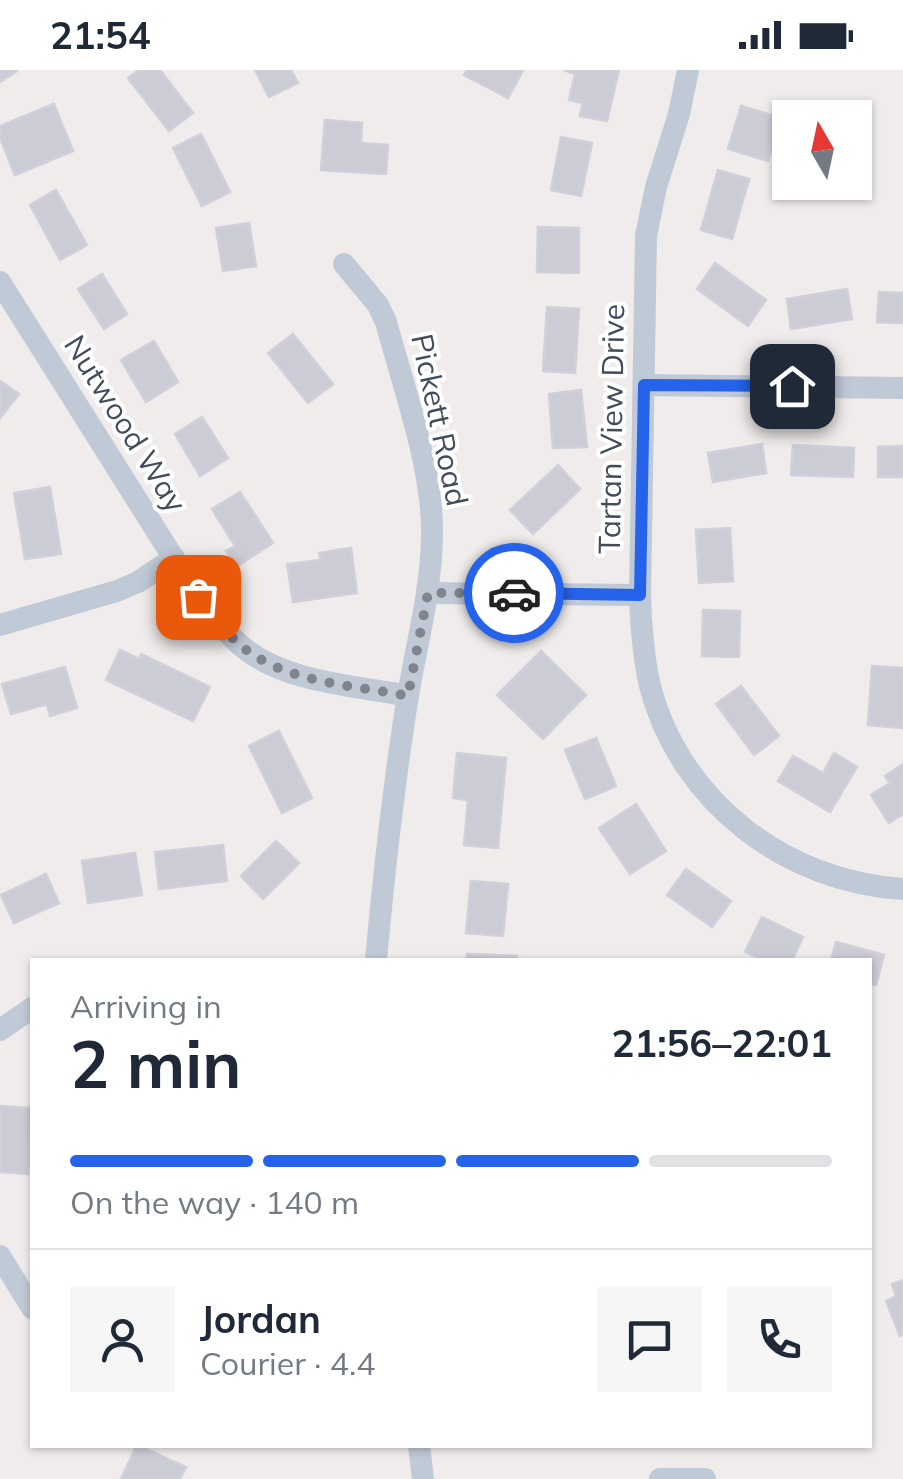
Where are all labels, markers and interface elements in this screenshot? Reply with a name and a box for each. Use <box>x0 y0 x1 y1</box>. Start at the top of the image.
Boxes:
text: 21:54 <box>50 11 151 59</box>
north arrow <box>772 100 872 200</box>
map controls <box>772 100 872 200</box>
street label: Tartan View Drive <box>590 304 632 554</box>
street label: Nutwood Way <box>56 328 195 519</box>
street label: Pickett Road <box>403 330 477 509</box>
pin <box>750 344 835 429</box>
icon: home <box>765 359 820 414</box>
courier <box>464 543 564 643</box>
pin <box>156 555 241 640</box>
icon: car <box>487 566 542 621</box>
icon: bag <box>171 570 226 625</box>
text: Arriving in <box>70 986 222 1026</box>
text: 21:56–22:01 <box>612 1019 832 1067</box>
text: 2 min <box>70 1023 241 1104</box>
text: On the way · 140 m <box>70 1182 359 1222</box>
button: person <box>70 1287 175 1392</box>
button: chat <box>597 1287 702 1392</box>
button: phone <box>727 1287 832 1392</box>
text: Jordan <box>200 1295 321 1343</box>
text: Courier · 4.4 <box>200 1343 376 1383</box>

